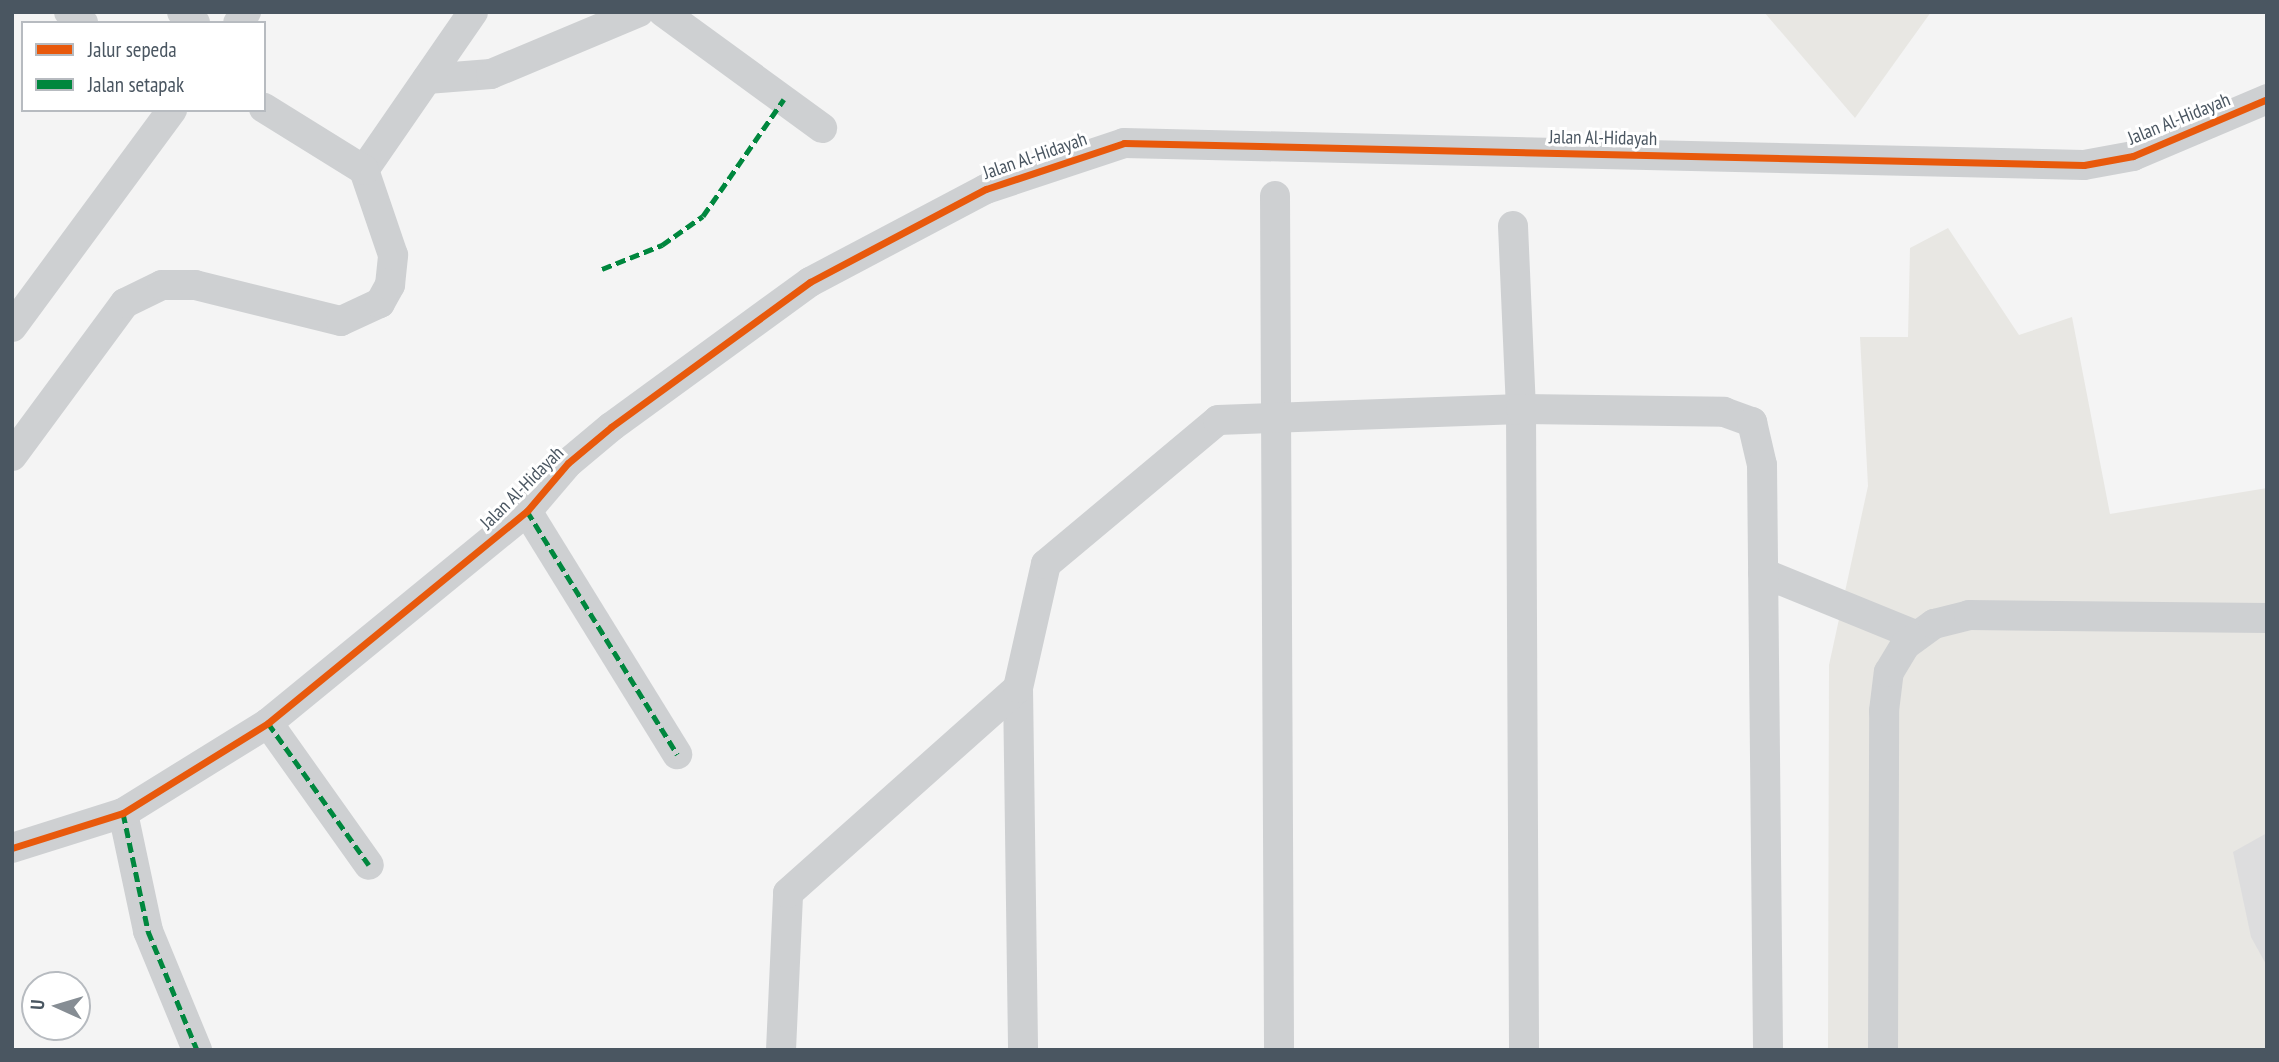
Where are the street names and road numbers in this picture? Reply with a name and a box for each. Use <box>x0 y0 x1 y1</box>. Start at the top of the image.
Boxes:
street label: Jalan Al-Hidayah <box>2124 88 2234 150</box>
street label: Jalan Al-Hidayah <box>1548 126 1658 150</box>
street label: Jalan Al-Hidayah <box>980 128 1090 184</box>
street label: Jalan Al-Hidayah <box>475 441 569 535</box>

